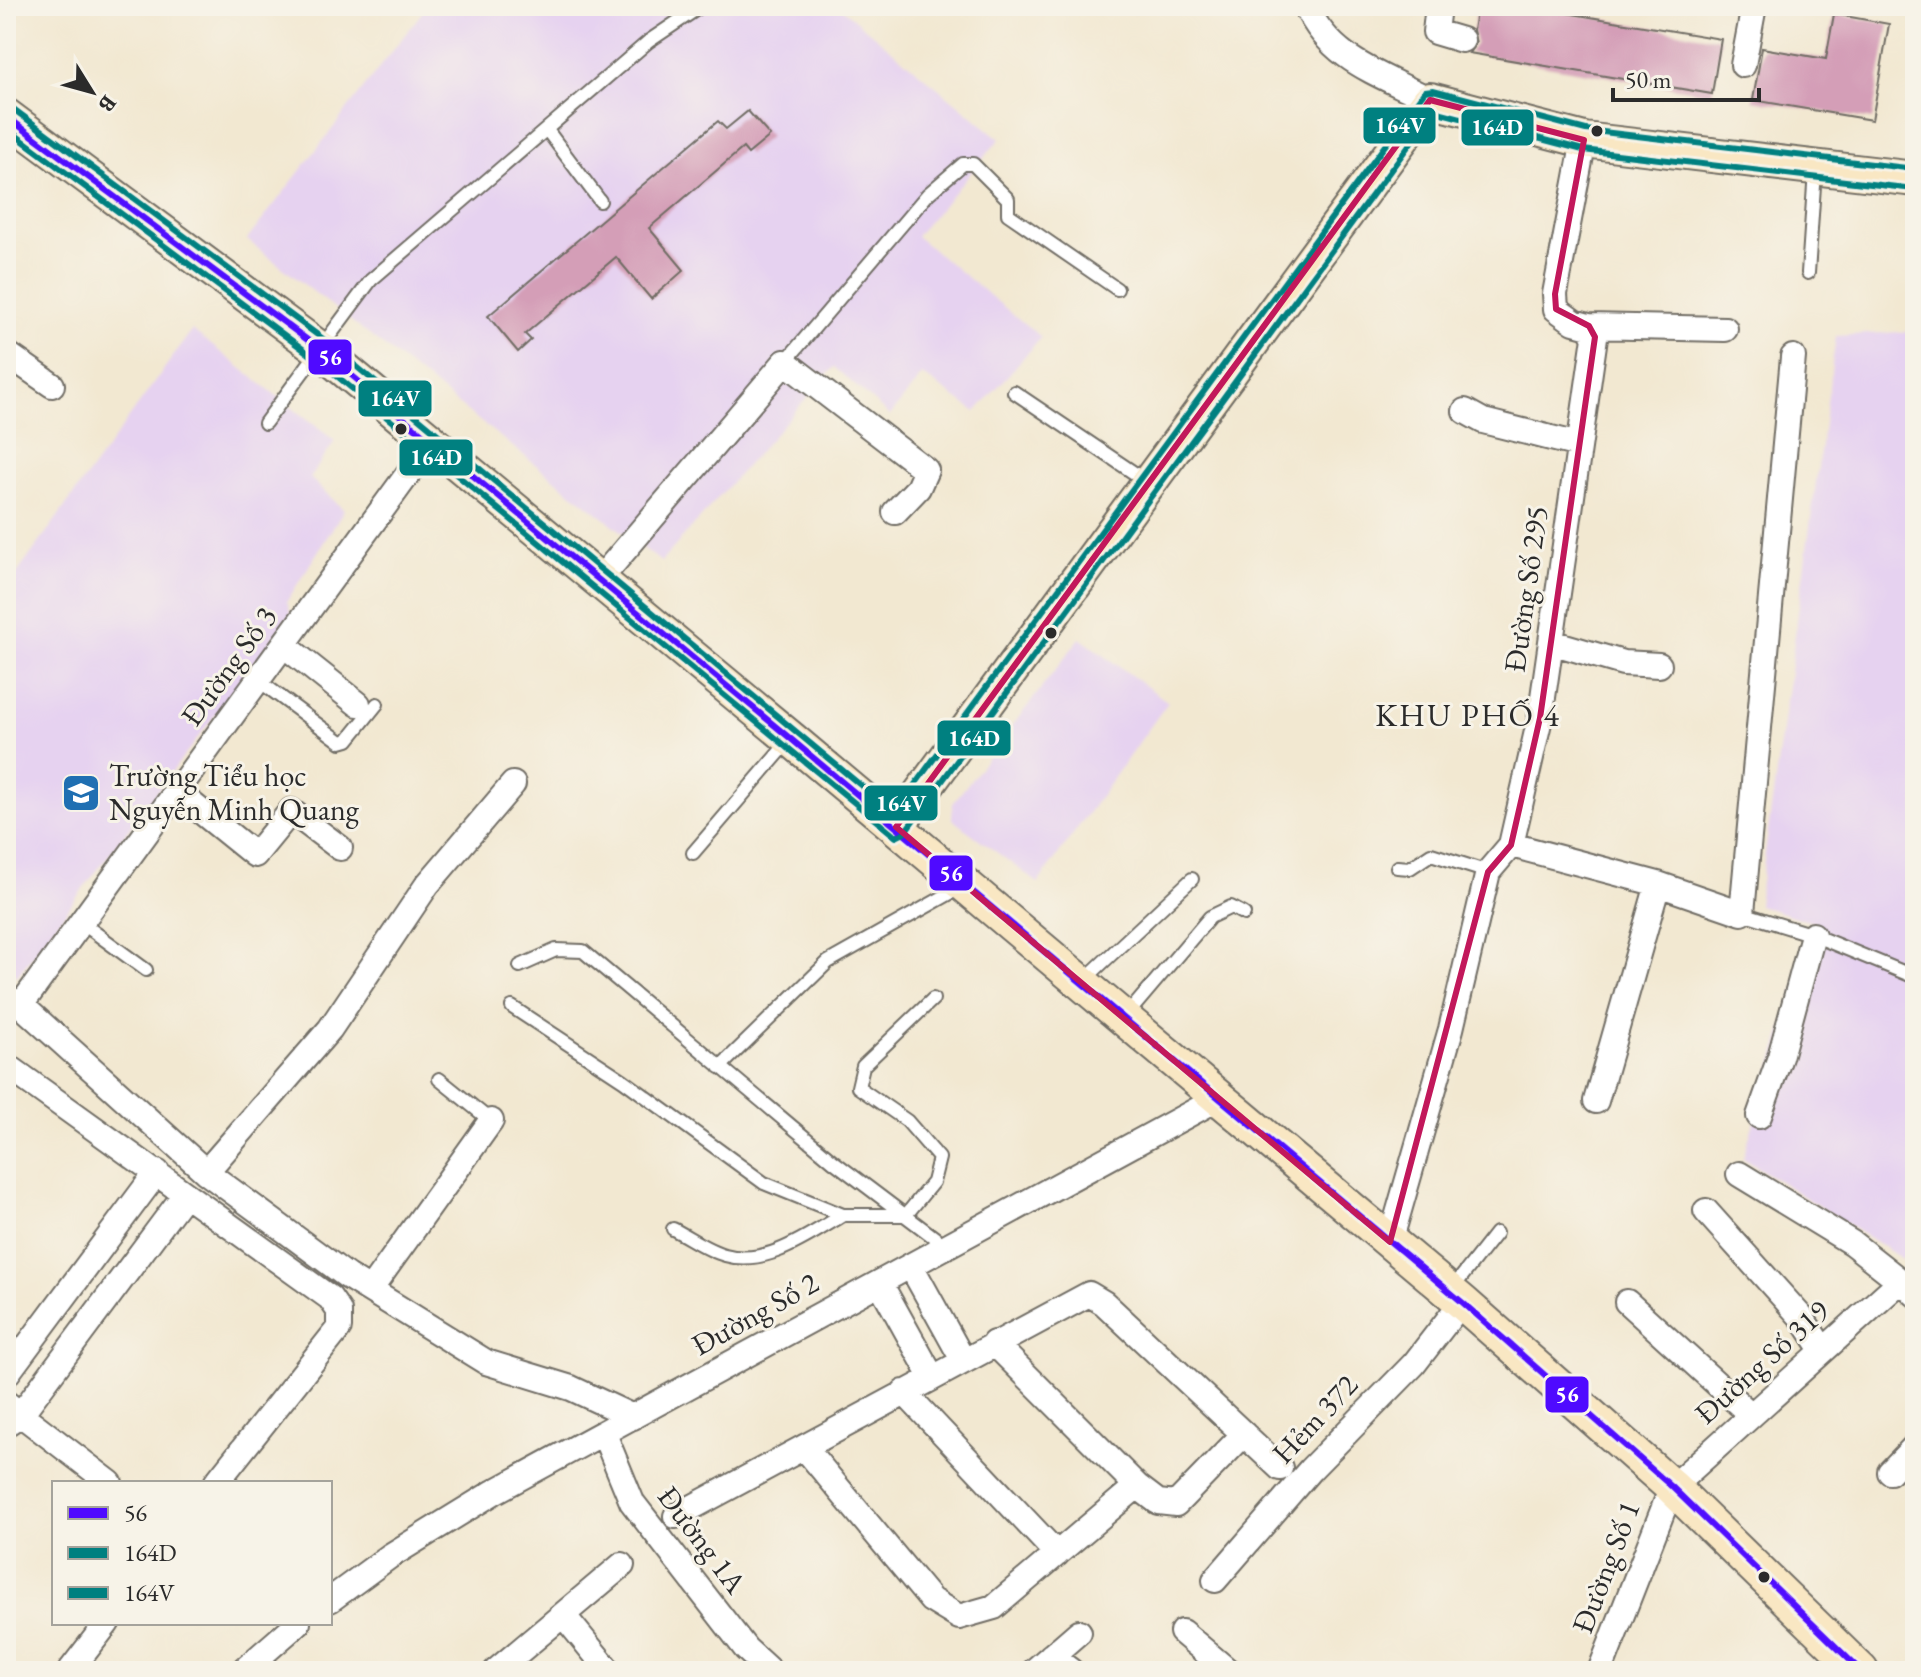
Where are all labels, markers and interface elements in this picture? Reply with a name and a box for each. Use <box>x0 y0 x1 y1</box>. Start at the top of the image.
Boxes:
north arrow <box>52 52 132 132</box>
scale bar <box>1613 52 1759 102</box>
text: 50 m <box>1625 64 1672 95</box>
text: B <box>92 90 123 118</box>
line badge: 164V <box>1362 106 1437 145</box>
line badge: 164D <box>1460 108 1535 147</box>
text: 164V <box>1375 111 1426 140</box>
text: 164D <box>1471 113 1523 142</box>
unlabelled marker <box>1589 123 1605 139</box>
line badge: 56 <box>307 338 353 376</box>
text: 56 <box>318 343 342 372</box>
line badge: 164V <box>357 379 433 418</box>
text: 164V <box>370 384 421 413</box>
unlabelled marker <box>393 421 409 437</box>
line badge: 164D <box>398 438 474 477</box>
text: 164D <box>410 443 462 472</box>
street label: Đường Số 295 <box>1495 503 1556 675</box>
street label: Đường Số 3 <box>172 598 285 733</box>
unlabelled marker <box>1043 625 1059 641</box>
district label: KHU PHỐ 4 <box>1375 694 1561 736</box>
line badge: 164D <box>936 719 1012 757</box>
text: 164D <box>948 724 1000 753</box>
place label: Trường Tiểu học Nguyễn Minh Quang <box>109 756 360 829</box>
school or university icon: Trường Tiểu học Nguyễn Minh Quang <box>60 772 102 814</box>
line badge: 164V <box>863 784 939 822</box>
text: 164V <box>876 789 927 818</box>
line badge: 56 <box>928 854 974 892</box>
text: 56 <box>939 859 963 888</box>
street label: Đường Số 2 <box>685 1263 825 1364</box>
street label: Đường Số 319 <box>1686 1291 1837 1432</box>
street label: Hẻm 372 <box>1263 1365 1366 1472</box>
line badge: 56 <box>1544 1375 1590 1414</box>
text: 56 <box>1555 1380 1579 1409</box>
street label: Đường 1A <box>649 1478 756 1601</box>
legend <box>52 1481 332 1625</box>
street label: Đường Số 1 <box>1562 1495 1649 1639</box>
text: 56 <box>124 1497 147 1528</box>
text: 164D <box>124 1537 177 1568</box>
unlabelled marker <box>1756 1569 1772 1585</box>
text: 164V <box>124 1577 176 1608</box>

